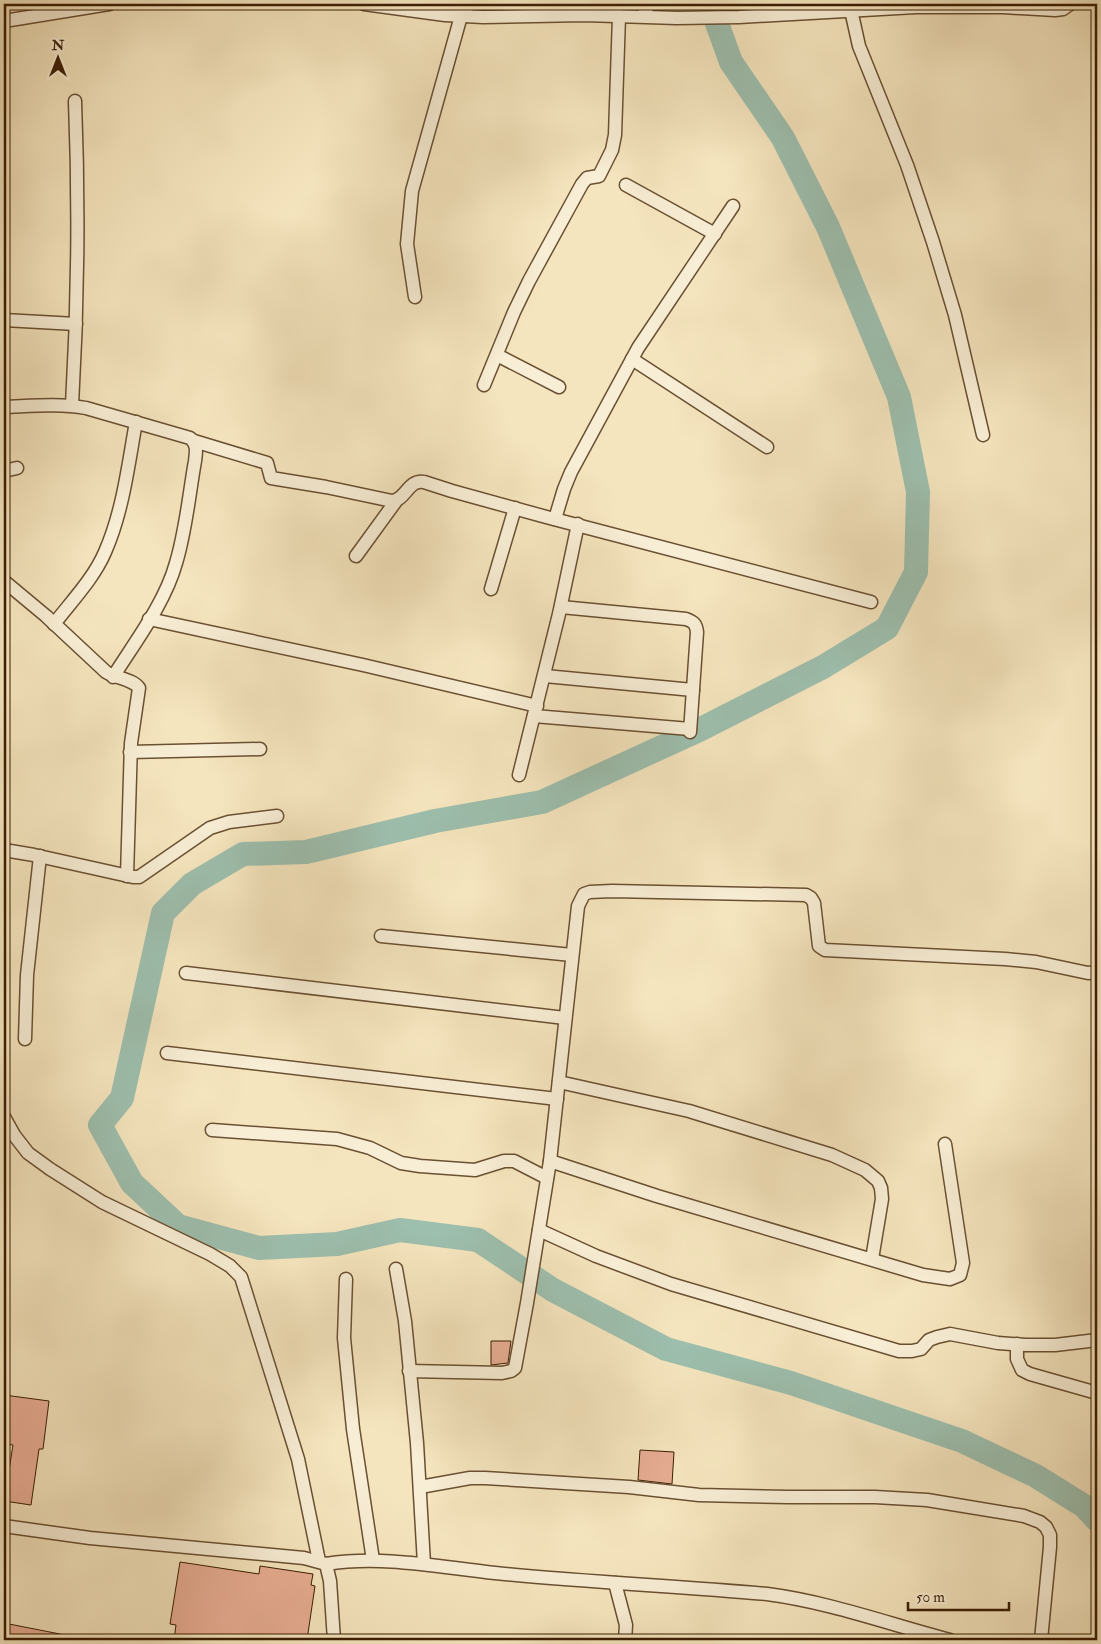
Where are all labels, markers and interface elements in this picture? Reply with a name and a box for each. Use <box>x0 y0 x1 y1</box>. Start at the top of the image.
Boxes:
north arrow <box>32 32 82 82</box>
text: N <box>51 37 65 54</box>
scale bar <box>908 1579 1010 1611</box>
text: 50 m <box>916 1588 945 1607</box>

